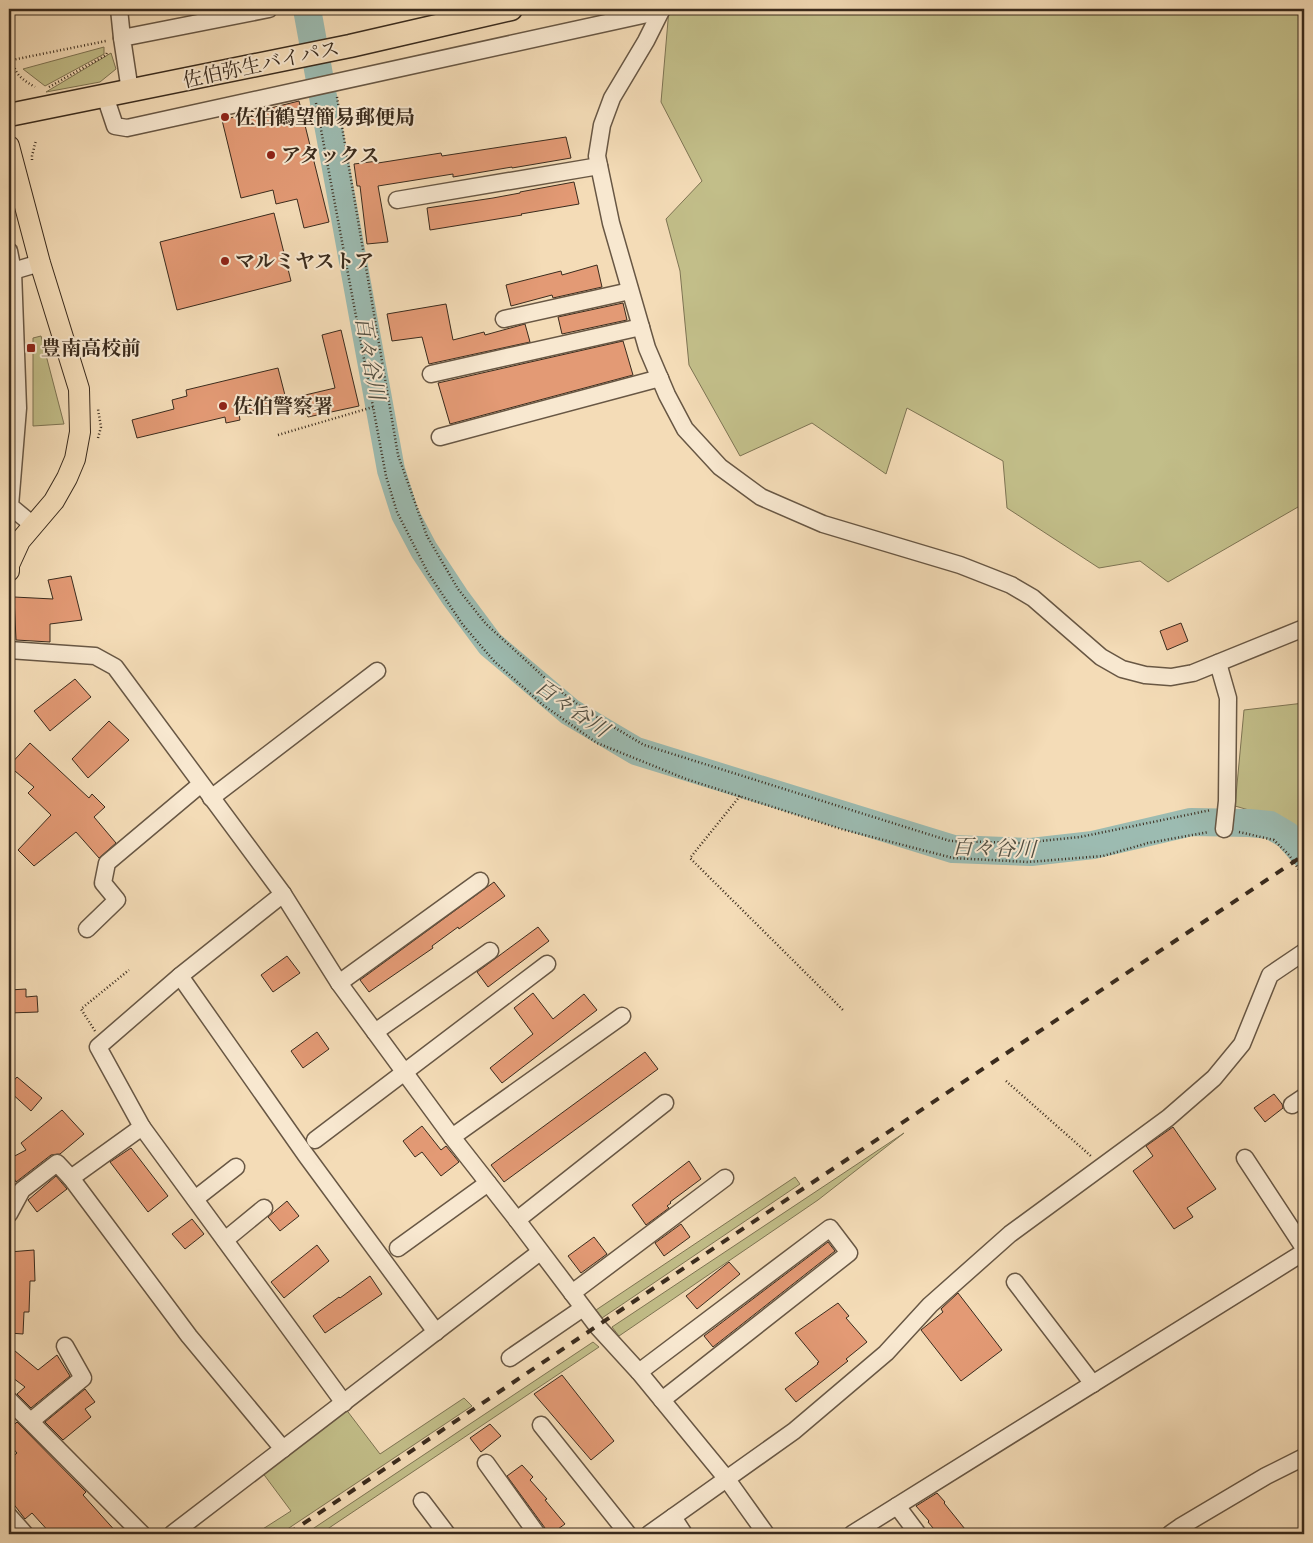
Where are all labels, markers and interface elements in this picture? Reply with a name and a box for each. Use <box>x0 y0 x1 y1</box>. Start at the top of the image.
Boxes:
street label: 佐伯弥生バイパス <box>180 36 342 92</box>
place label: 佐伯鶴望簡易郵便局 <box>235 105 415 129</box>
marker: 佐伯鶴望簡易郵便局 <box>219 111 231 123</box>
place label: アタックス <box>281 143 379 167</box>
marker: アタックス <box>265 149 277 161</box>
place label: マルミヤストア <box>235 249 374 273</box>
marker: マルミヤストア <box>219 255 231 267</box>
water label: 百々谷川 <box>350 314 390 404</box>
place label: 豊南高校前 <box>41 336 141 360</box>
marker: 豊南高校前 <box>25 342 37 354</box>
place label: 佐伯警察署 <box>233 394 333 418</box>
marker: 佐伯警察署 <box>217 400 229 412</box>
water label: 百々谷川 <box>530 673 615 744</box>
water label: 百々谷川 <box>952 834 1038 863</box>

